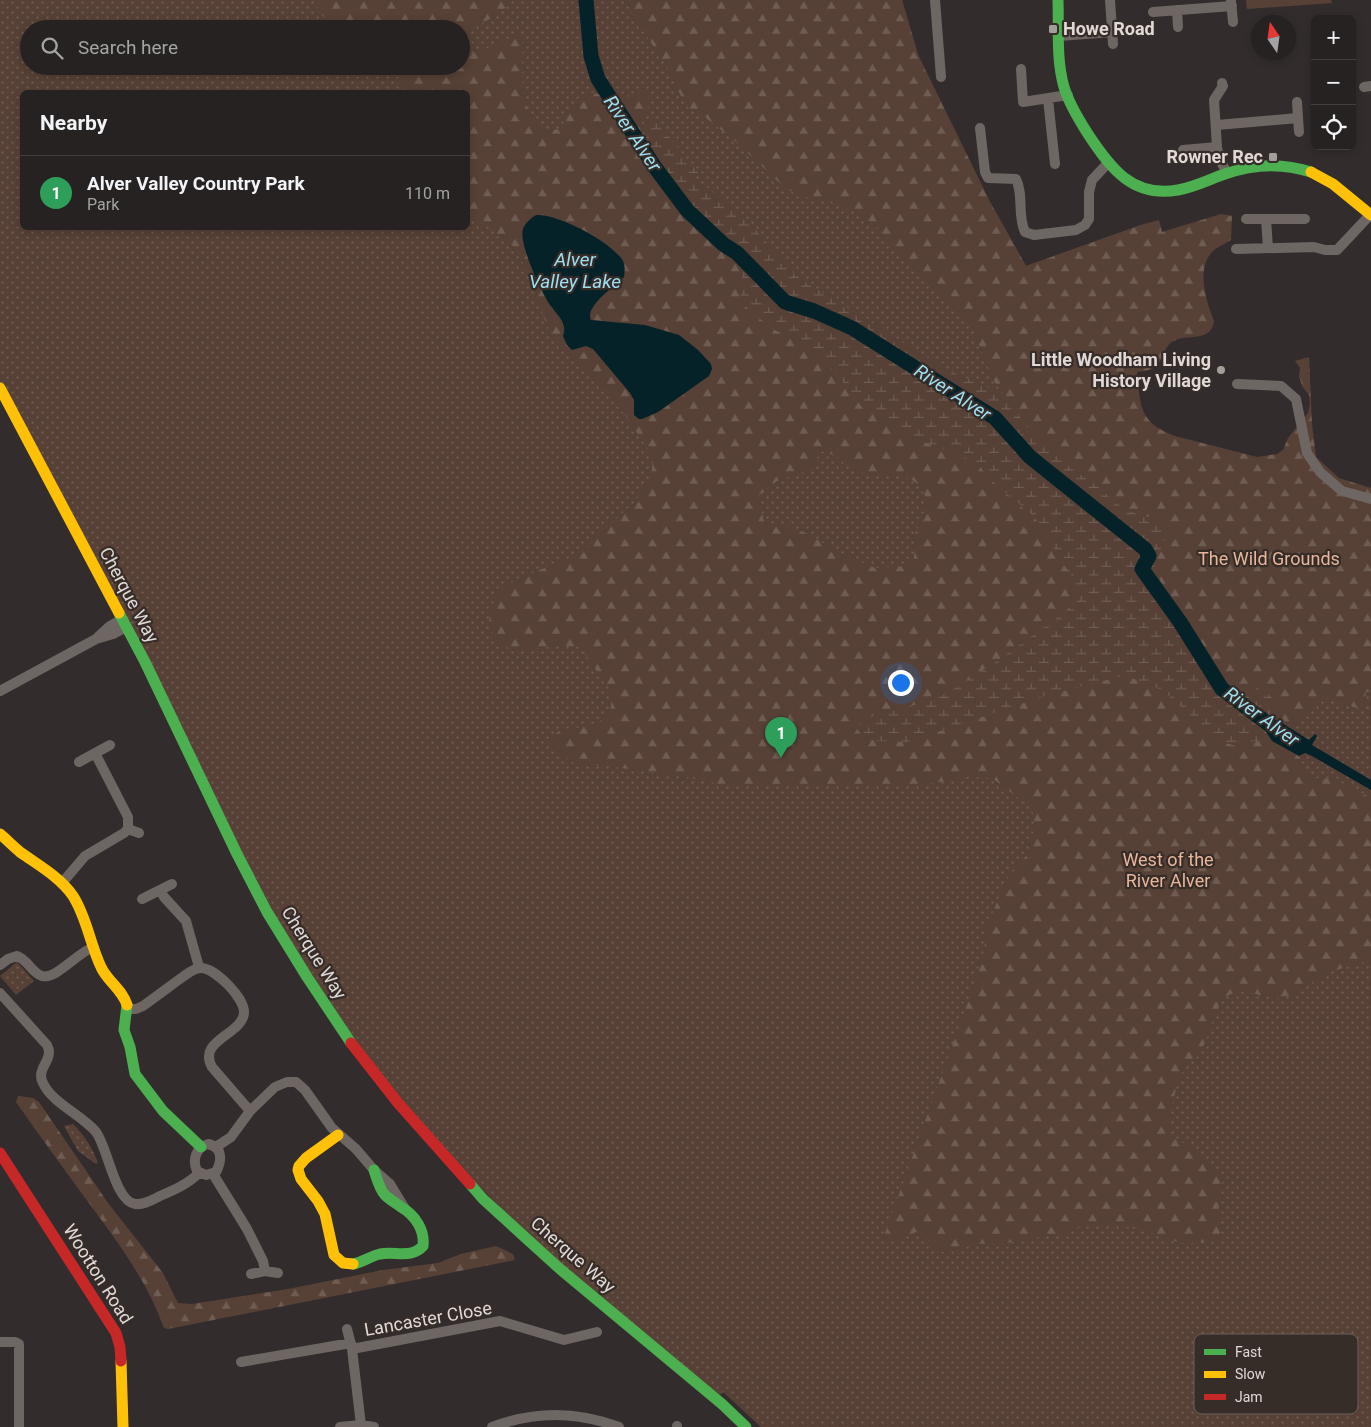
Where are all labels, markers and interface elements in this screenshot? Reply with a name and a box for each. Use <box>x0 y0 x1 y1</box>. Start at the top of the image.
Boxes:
north arrow <box>1251 15 1296 60</box>
map controls <box>1311 15 1356 150</box>
button: + <box>1311 15 1356 60</box>
place label: Howe Road <box>1063 18 1155 39</box>
search box <box>20 20 470 75</box>
marker: Howe Road <box>1047 23 1059 35</box>
icon: search <box>38 34 66 62</box>
text: Search here <box>78 36 178 59</box>
button: − <box>1311 60 1356 105</box>
water label: River Alver <box>599 91 667 176</box>
button: locate <box>1311 105 1356 150</box>
text: Nearby <box>40 111 107 135</box>
place label: Rowner Rec <box>1167 146 1263 167</box>
marker: Rowner Rec <box>1267 151 1279 163</box>
text: Alver Valley Country Park <box>87 172 305 195</box>
text: 1 <box>51 184 61 203</box>
text: 110 m <box>405 184 450 203</box>
text: Park <box>87 195 119 214</box>
water label: Alver Valley Lake <box>529 248 621 293</box>
place label: Little Woodham Living History Village <box>1031 349 1211 391</box>
water label: River Alver <box>910 359 996 426</box>
marker: Little Woodham Living History Village <box>1215 364 1227 376</box>
street label: Cherque Way <box>95 543 164 647</box>
park label: The Wild Grounds <box>1198 548 1340 569</box>
your location <box>888 670 914 696</box>
water label: River Alver <box>1220 682 1304 752</box>
pin: 1 <box>765 717 797 758</box>
park label: West of the River Alver <box>1122 849 1214 891</box>
street label: Cherque Way <box>278 903 351 1003</box>
street label: Cherque Way <box>527 1212 620 1297</box>
street label: Wootton Road <box>59 1220 137 1328</box>
street label: Lancaster Close <box>363 1297 493 1340</box>
legend <box>1194 1334 1358 1414</box>
text: Fast <box>1235 1344 1262 1360</box>
text: Slow <box>1235 1366 1266 1382</box>
text: Jam <box>1235 1389 1263 1405</box>

